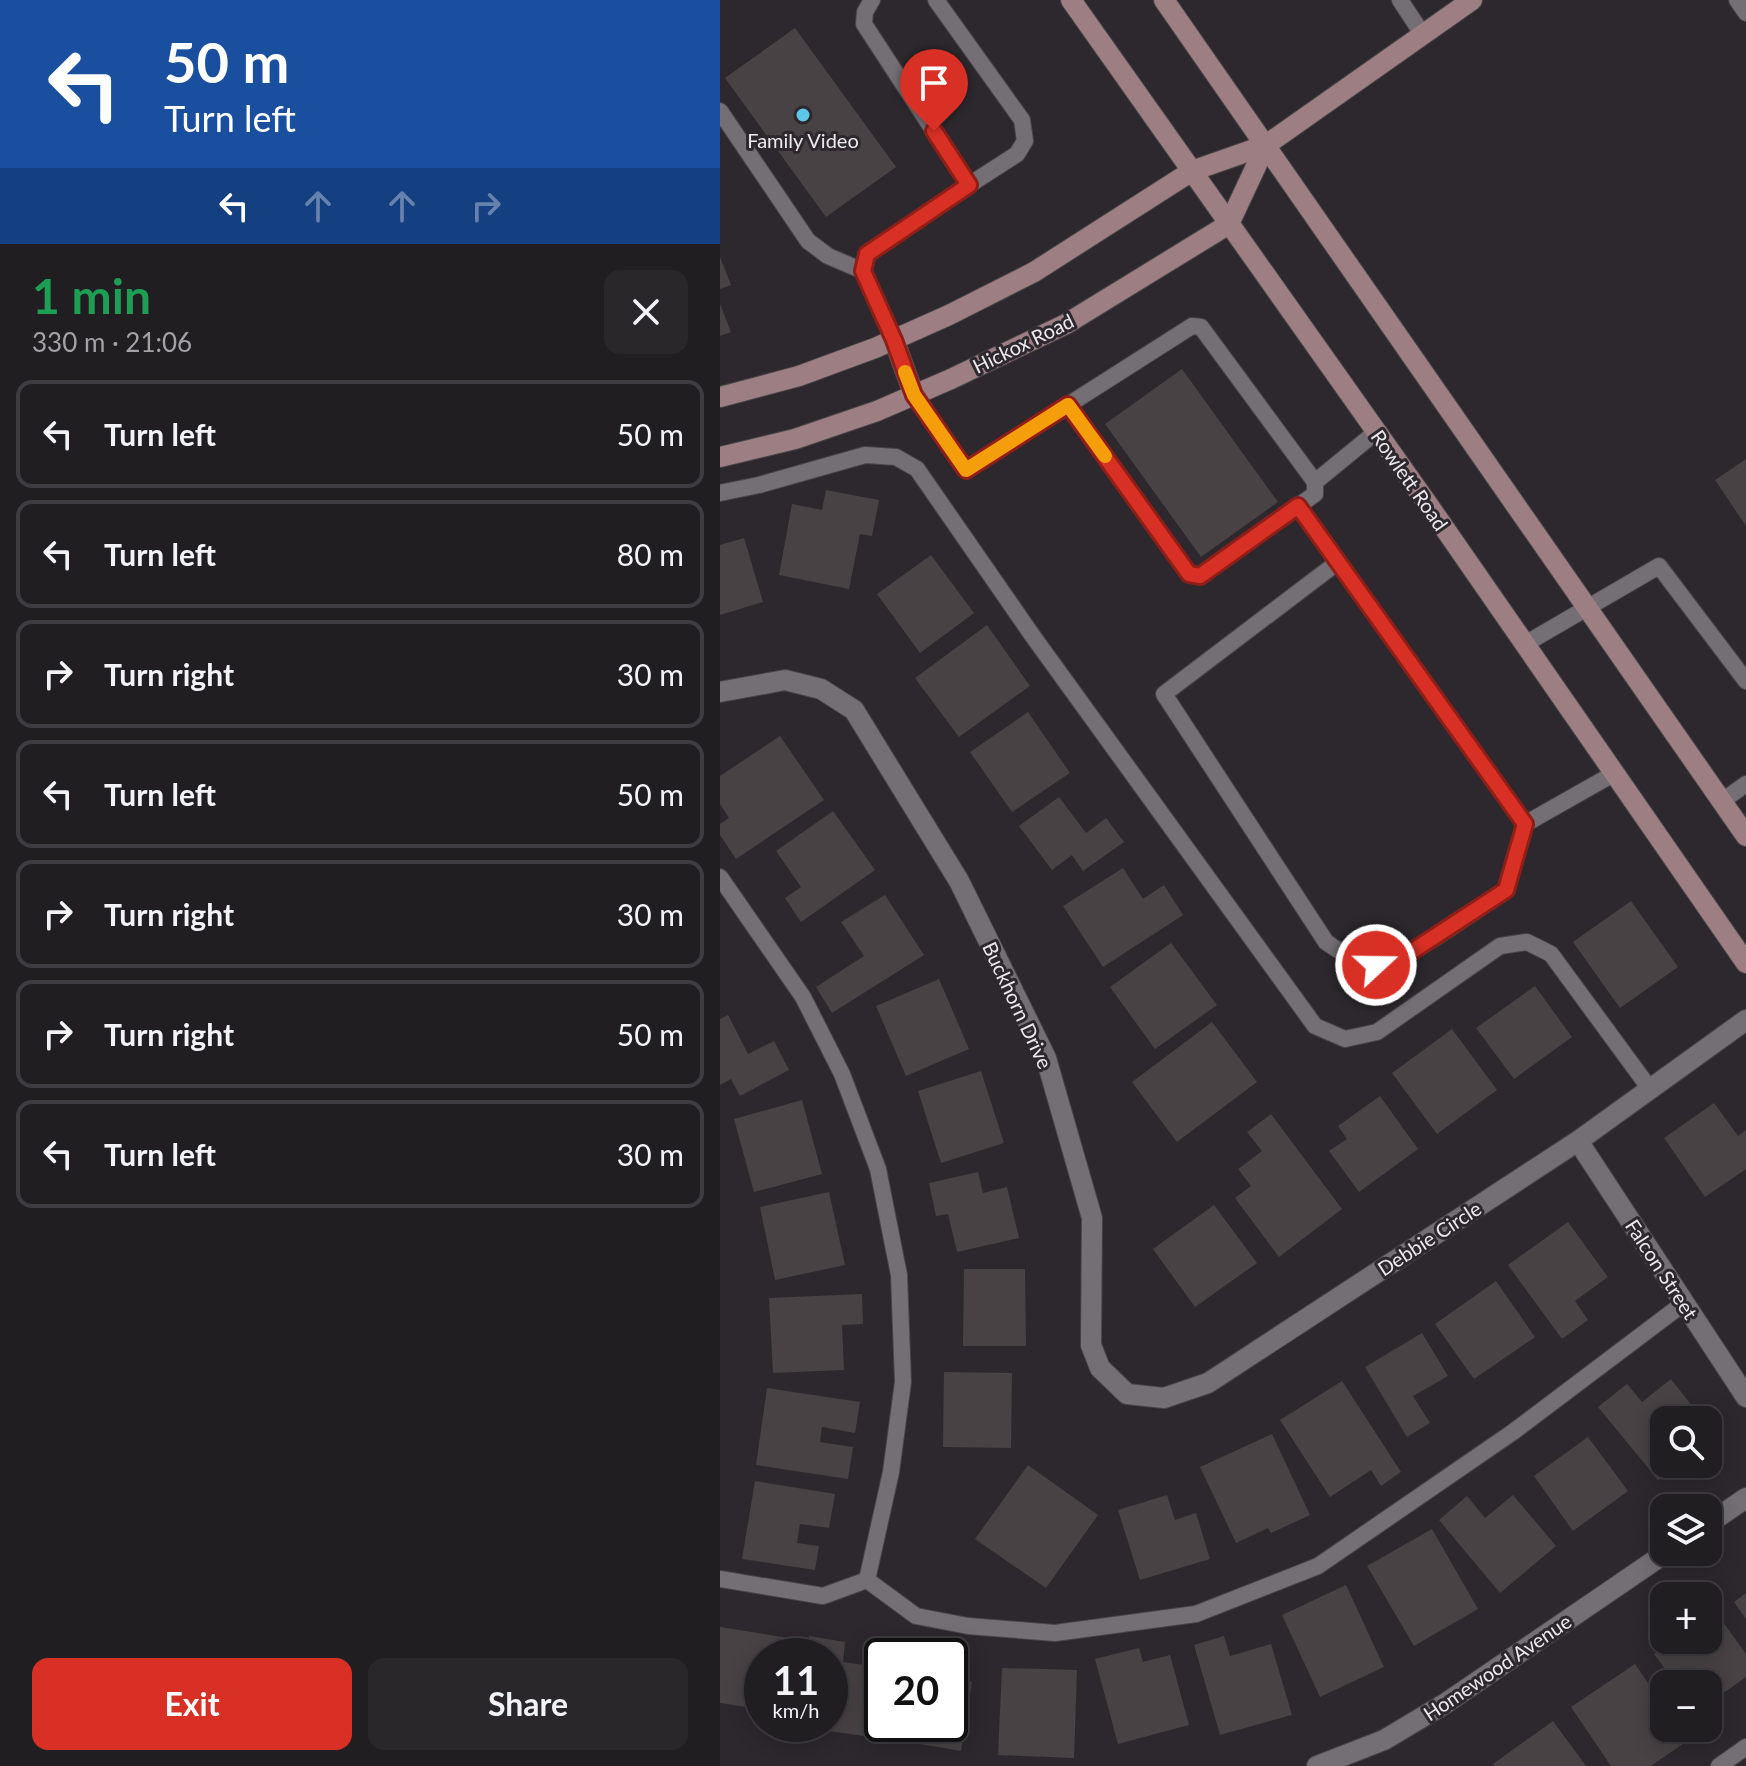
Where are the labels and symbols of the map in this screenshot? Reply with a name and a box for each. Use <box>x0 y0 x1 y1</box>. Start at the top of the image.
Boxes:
pin <box>900 49 968 131</box>
marker: Family Video <box>794 106 812 124</box>
place label: Family Video <box>747 128 859 152</box>
street label: Hickox Road <box>969 308 1077 378</box>
street label: Rowlett Road <box>1367 425 1453 535</box>
position arrow <box>1334 923 1418 1007</box>
street label: Buckhorn Drive <box>978 938 1058 1072</box>
street label: Debbie Circle <box>1373 1196 1485 1280</box>
street label: Falcon Street <box>1621 1215 1703 1323</box>
street label: Homewood Avenue <box>1418 1609 1576 1725</box>
speed limit sign: 20 <box>864 1638 968 1742</box>

